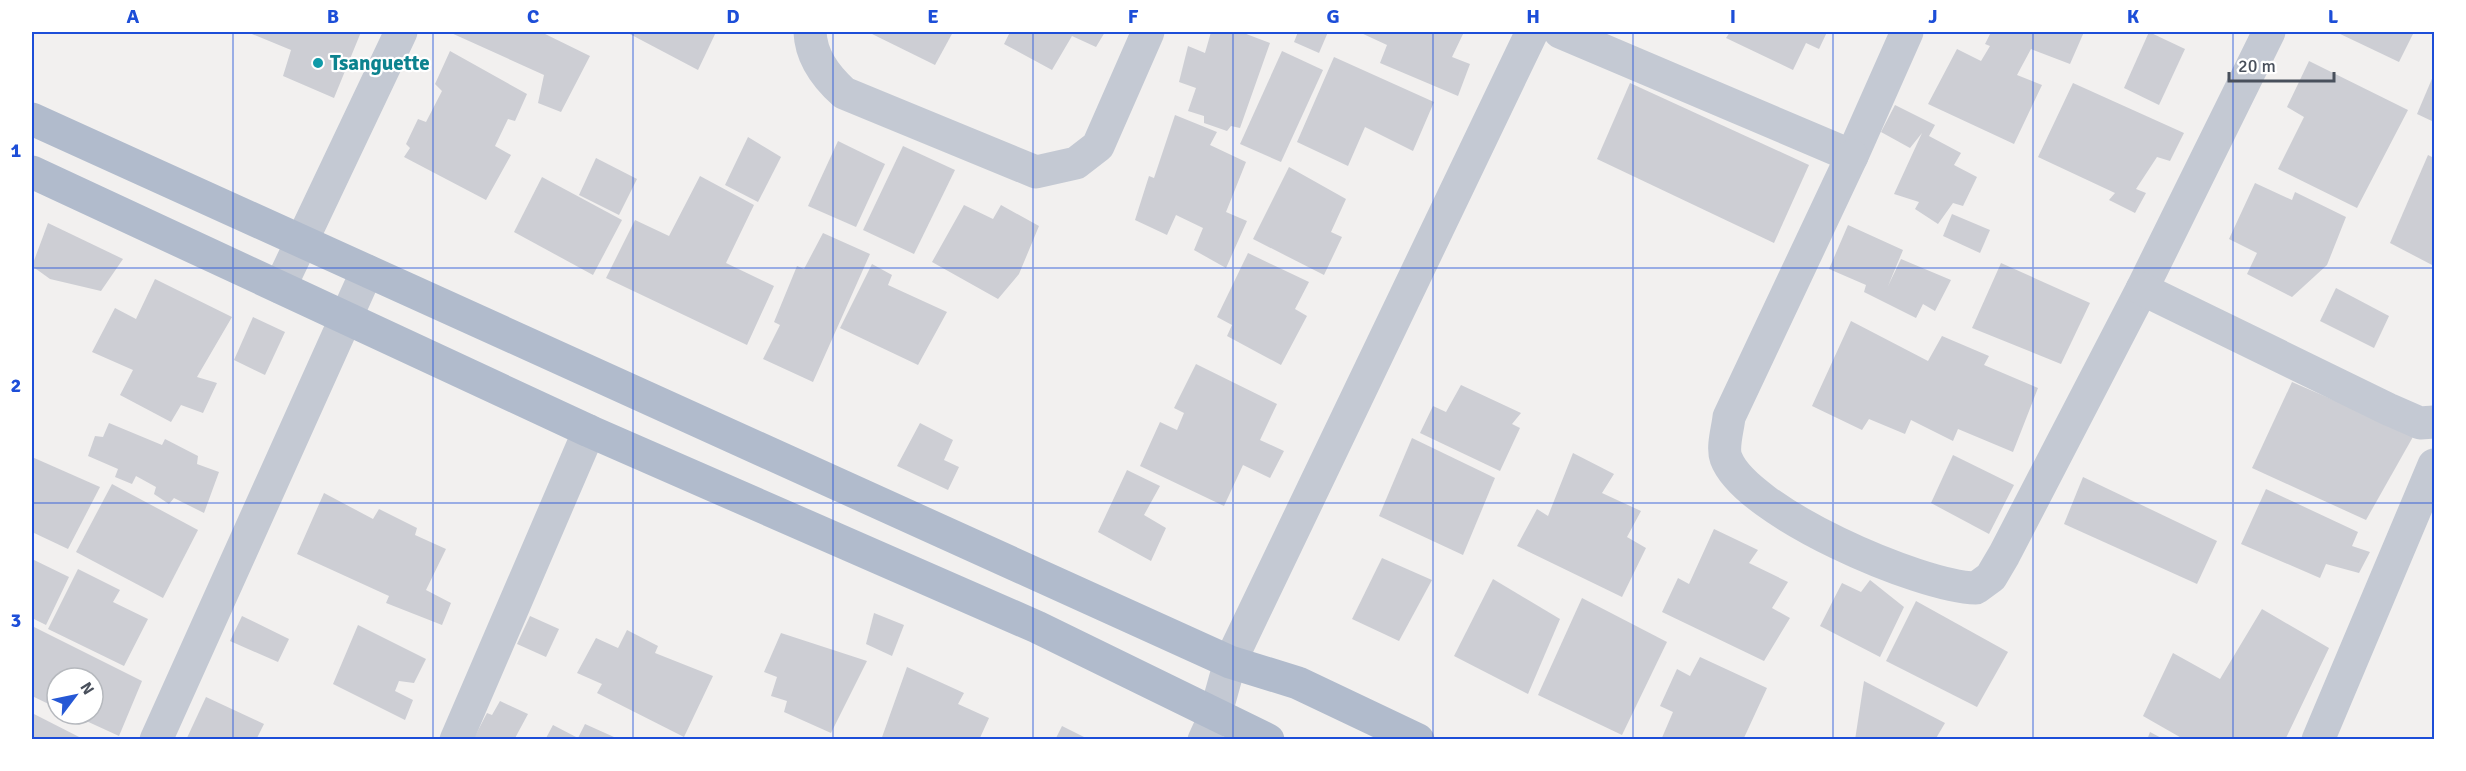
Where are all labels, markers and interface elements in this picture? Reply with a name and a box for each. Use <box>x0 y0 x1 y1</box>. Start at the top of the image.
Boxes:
text: A <box>127 4 140 29</box>
text: B <box>327 4 339 29</box>
text: C <box>527 4 539 29</box>
text: D <box>726 4 740 29</box>
text: E <box>927 4 939 29</box>
text: F <box>1128 4 1139 29</box>
text: G <box>1326 4 1340 29</box>
text: H <box>1526 4 1540 29</box>
text: I <box>1730 4 1736 29</box>
text: J <box>1928 4 1938 29</box>
text: K <box>2127 4 2140 29</box>
text: L <box>2328 4 2339 29</box>
scale bar <box>2229 45 2334 83</box>
place label: Tsanguette <box>330 50 430 76</box>
text: 20 m <box>2238 55 2276 77</box>
marker: Tsanguette <box>311 56 325 70</box>
text: 1 <box>11 138 22 163</box>
text: 2 <box>11 373 21 398</box>
text: 3 <box>11 608 21 633</box>
north arrow <box>45 666 105 726</box>
text: N <box>75 679 98 699</box>

